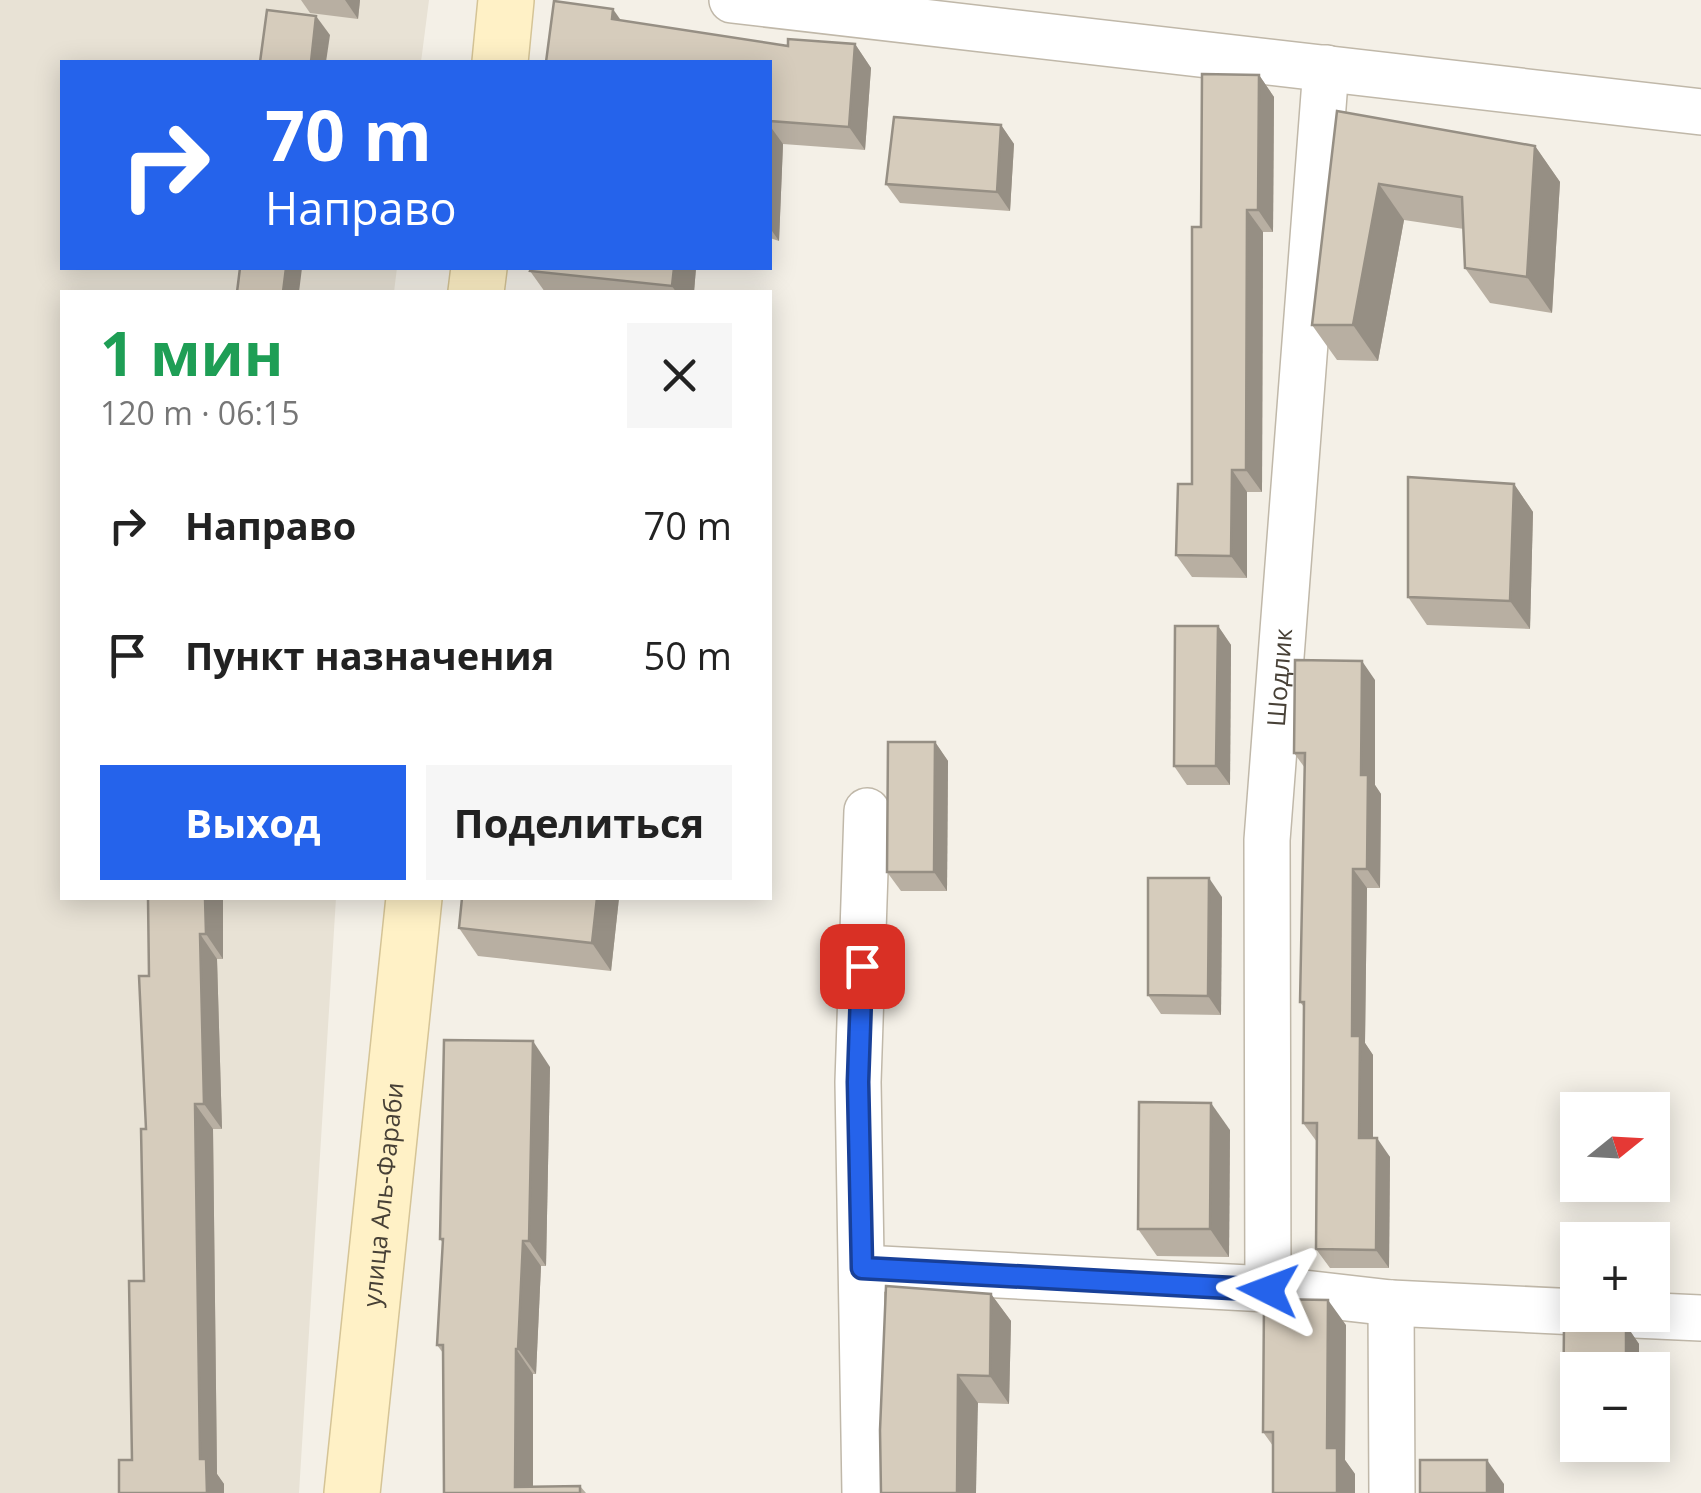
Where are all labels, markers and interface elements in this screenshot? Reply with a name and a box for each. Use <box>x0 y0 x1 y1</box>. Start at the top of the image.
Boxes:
text: 70 m <box>265 86 432 182</box>
icon: right <box>100 100 230 230</box>
text: Направо <box>265 177 457 238</box>
text: 1 мин <box>100 312 284 394</box>
button: close <box>627 323 732 428</box>
text: 120 m · 06:15 <box>100 391 299 434</box>
icon: right <box>100 498 155 553</box>
text: Направо <box>185 499 356 551</box>
text: 70 m <box>643 499 732 551</box>
street label: Шодлик <box>1258 627 1299 728</box>
icon: arrive <box>100 628 155 683</box>
text: Пункт назначения <box>185 629 554 681</box>
text: 50 m <box>643 629 732 681</box>
button: Выход <box>100 765 406 880</box>
button: Поделиться <box>426 765 732 880</box>
pin <box>820 924 905 1009</box>
icon: arrive <box>835 939 890 994</box>
street label: улица Аль-Фараби <box>354 1081 411 1308</box>
north arrow <box>1560 1092 1670 1202</box>
map controls <box>1560 1092 1670 1462</box>
button: + <box>1560 1222 1670 1332</box>
position arrow <box>1216 1238 1320 1342</box>
button: − <box>1560 1352 1670 1462</box>

